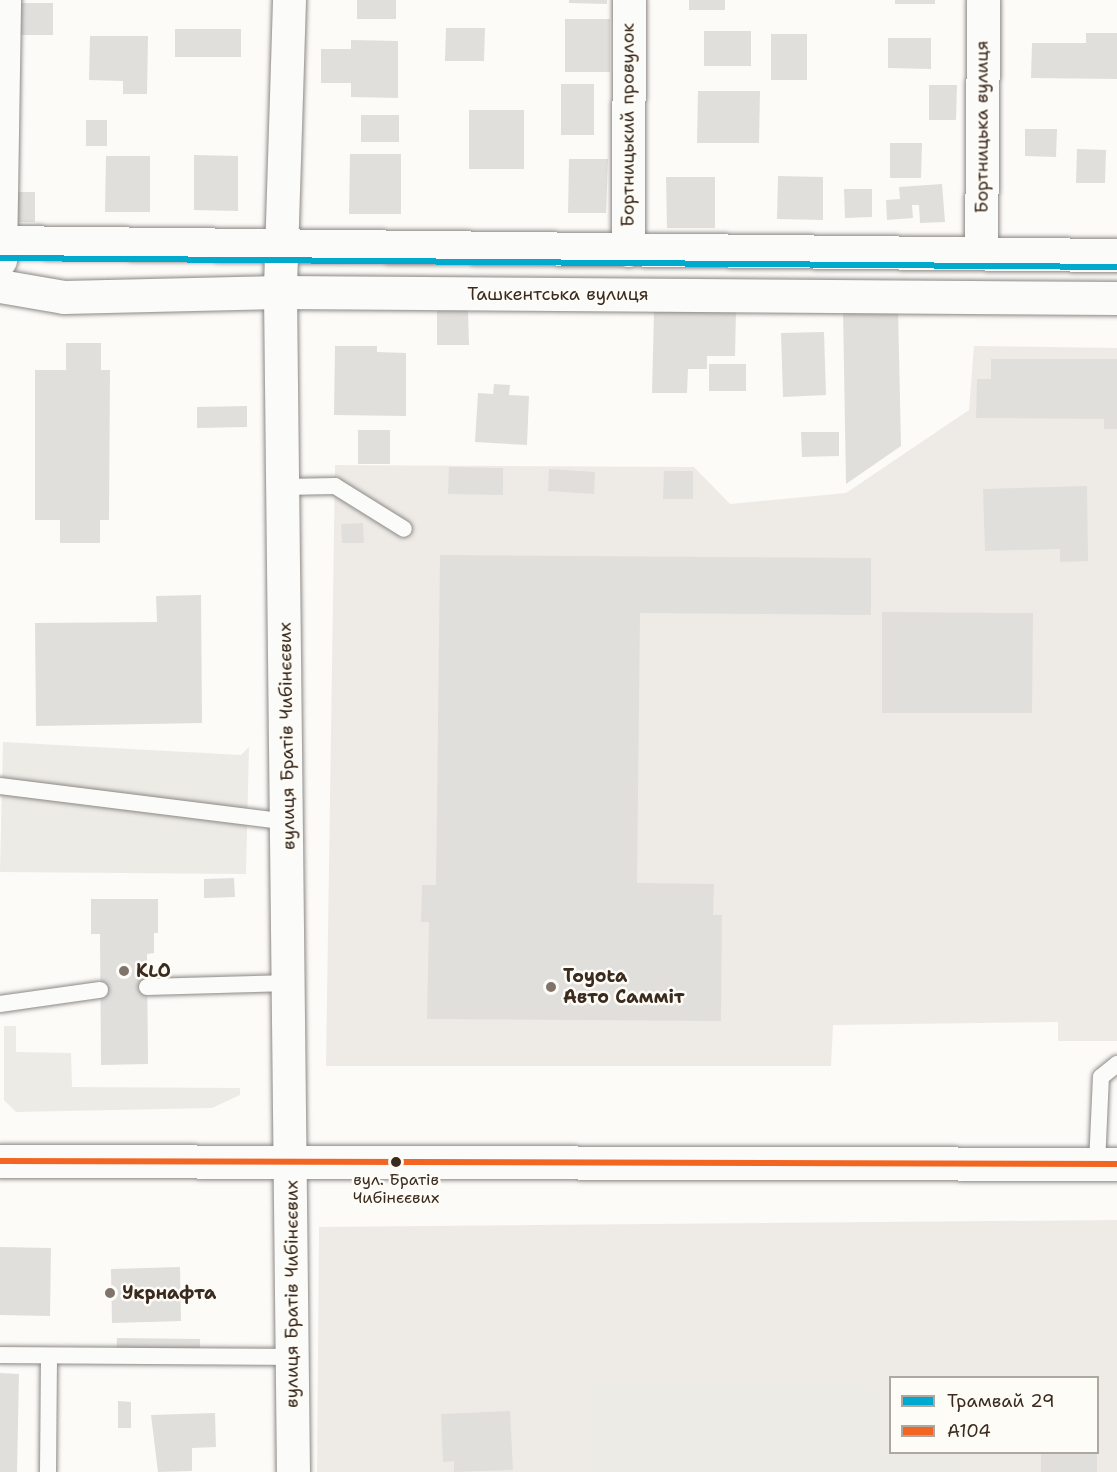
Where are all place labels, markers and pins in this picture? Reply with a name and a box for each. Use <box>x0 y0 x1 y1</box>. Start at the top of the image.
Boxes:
place label: KLO <box>136 960 171 982</box>
marker: KLO <box>117 964 131 978</box>
place label: Toyota Авто Самміт <box>563 966 685 1008</box>
marker: Toyota Авто Самміт <box>544 980 558 994</box>
marker: вул. Братів Чибінєєвих <box>390 1156 402 1168</box>
place label: вул. Братів Чибінєєвих <box>353 1170 439 1208</box>
place label: Укрнафта <box>122 1282 216 1304</box>
marker: Укрнафта <box>103 1286 117 1300</box>

